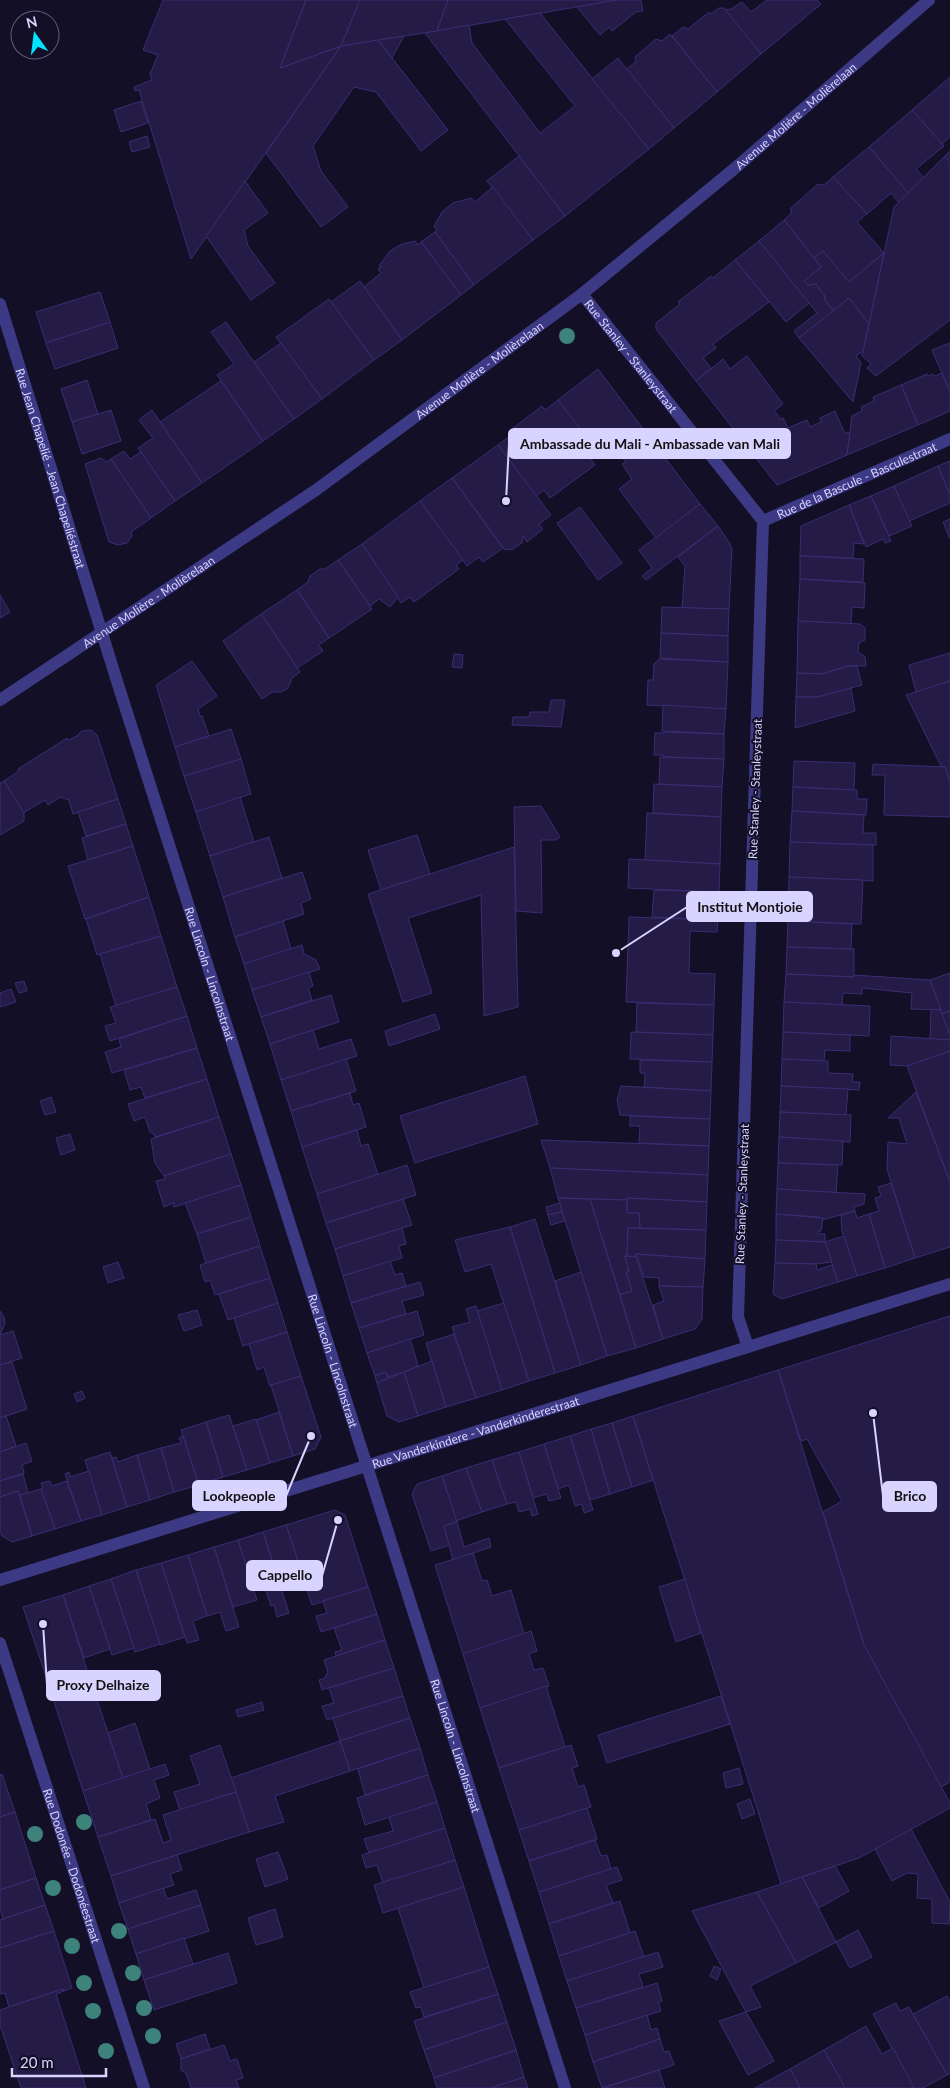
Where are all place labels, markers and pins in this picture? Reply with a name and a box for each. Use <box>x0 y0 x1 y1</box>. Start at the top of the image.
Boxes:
callout: Ambassade du Mali - Ambassade van Mali <box>509 429 790 458</box>
callout: Institut Montjoie <box>687 892 812 921</box>
callout: Lookpeople <box>193 1481 286 1510</box>
callout: Brico <box>883 1482 936 1511</box>
callout: Cappello <box>247 1561 322 1590</box>
callout: Proxy Delhaize <box>47 1671 160 1700</box>

